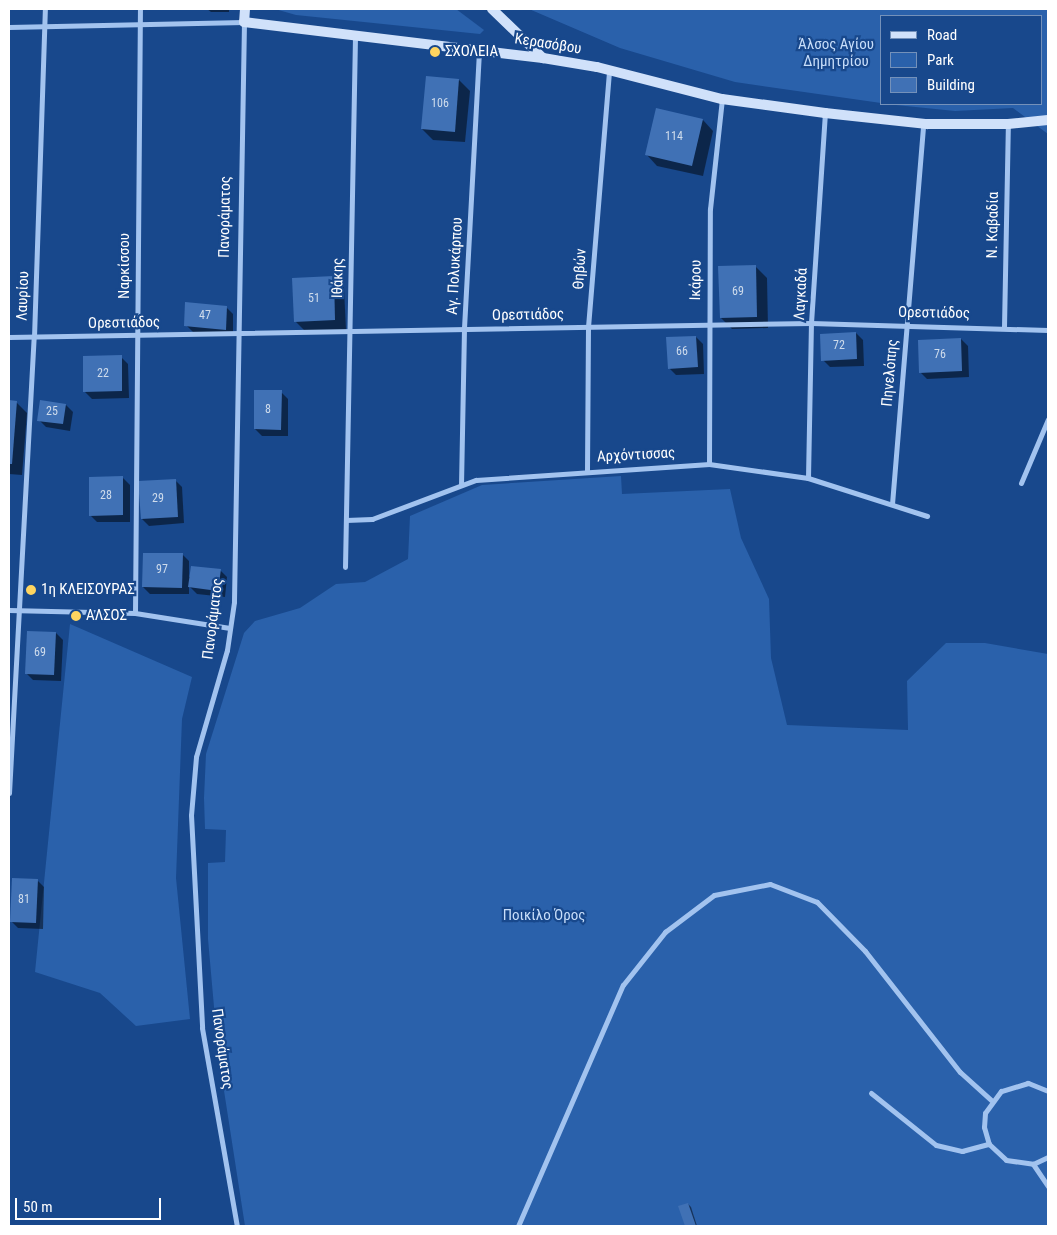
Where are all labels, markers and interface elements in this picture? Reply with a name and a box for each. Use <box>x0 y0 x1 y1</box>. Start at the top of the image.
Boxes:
legend <box>880 15 1042 105</box>
text: Road <box>927 26 957 44</box>
street label: Κερασόβου <box>513 30 583 58</box>
park label: Άλσος Αγίου Δημητρίου <box>798 35 874 70</box>
place label: ΣΧΟΛΕΙΑ <box>445 43 498 61</box>
marker: ΣΧΟΛΕΙΑ <box>429 46 441 58</box>
text: Park <box>927 51 954 69</box>
text: Building <box>927 76 975 94</box>
house number: 106 <box>431 97 449 111</box>
house number: 114 <box>665 130 683 144</box>
street label: Πανοράματος <box>215 176 235 258</box>
street label: N. Καβαδία <box>983 192 1003 258</box>
street label: Αγ. Πολυκάρπου <box>443 217 467 315</box>
street label: Ναρκίσσου <box>116 233 134 299</box>
street label: Θηβών <box>570 248 590 290</box>
street label: Ιθάκης <box>329 258 347 298</box>
street label: Ικάρου <box>687 259 705 301</box>
street label: Λαγκαδά <box>791 267 811 321</box>
street label: Λαυρίου <box>13 271 33 321</box>
house number: 69 <box>732 285 744 299</box>
house number: 51 <box>308 292 320 306</box>
street label: Ορεστιάδος <box>898 303 970 323</box>
street label: Ορεστιάδος <box>492 305 564 325</box>
house number: 47 <box>199 309 211 323</box>
street label: Ορεστιάδος <box>88 313 160 333</box>
house number: 72 <box>833 339 845 353</box>
street label: Πηνελόπης <box>878 339 902 407</box>
house number: 66 <box>676 345 688 359</box>
house number: 76 <box>934 348 946 362</box>
house number: 22 <box>97 367 109 381</box>
house number: 8 <box>265 403 271 417</box>
house number: 25 <box>46 405 58 419</box>
street label: Αρχόντισσας <box>596 444 676 466</box>
house number: 28 <box>100 489 112 503</box>
house number: 29 <box>152 492 164 506</box>
house number: 97 <box>156 563 168 577</box>
street label: Πανοράματος <box>199 577 227 661</box>
place label: 1η ΚΛΕΙΣΟΥΡΑΣ <box>41 581 135 599</box>
marker: 1η ΚΛΕΙΣΟΥΡΑΣ <box>25 584 37 596</box>
place label: ΑΛΣΟΣ <box>86 607 127 625</box>
marker: ΑΛΣΟΣ <box>70 610 82 622</box>
house number: 69 <box>34 646 46 660</box>
house number: 81 <box>18 893 30 907</box>
park label: Ποικίλο Όρος <box>503 907 585 925</box>
street label: Πανοράματος <box>207 1007 237 1091</box>
scale bar <box>18 1188 164 1220</box>
text: 50 m <box>23 1198 53 1216</box>

